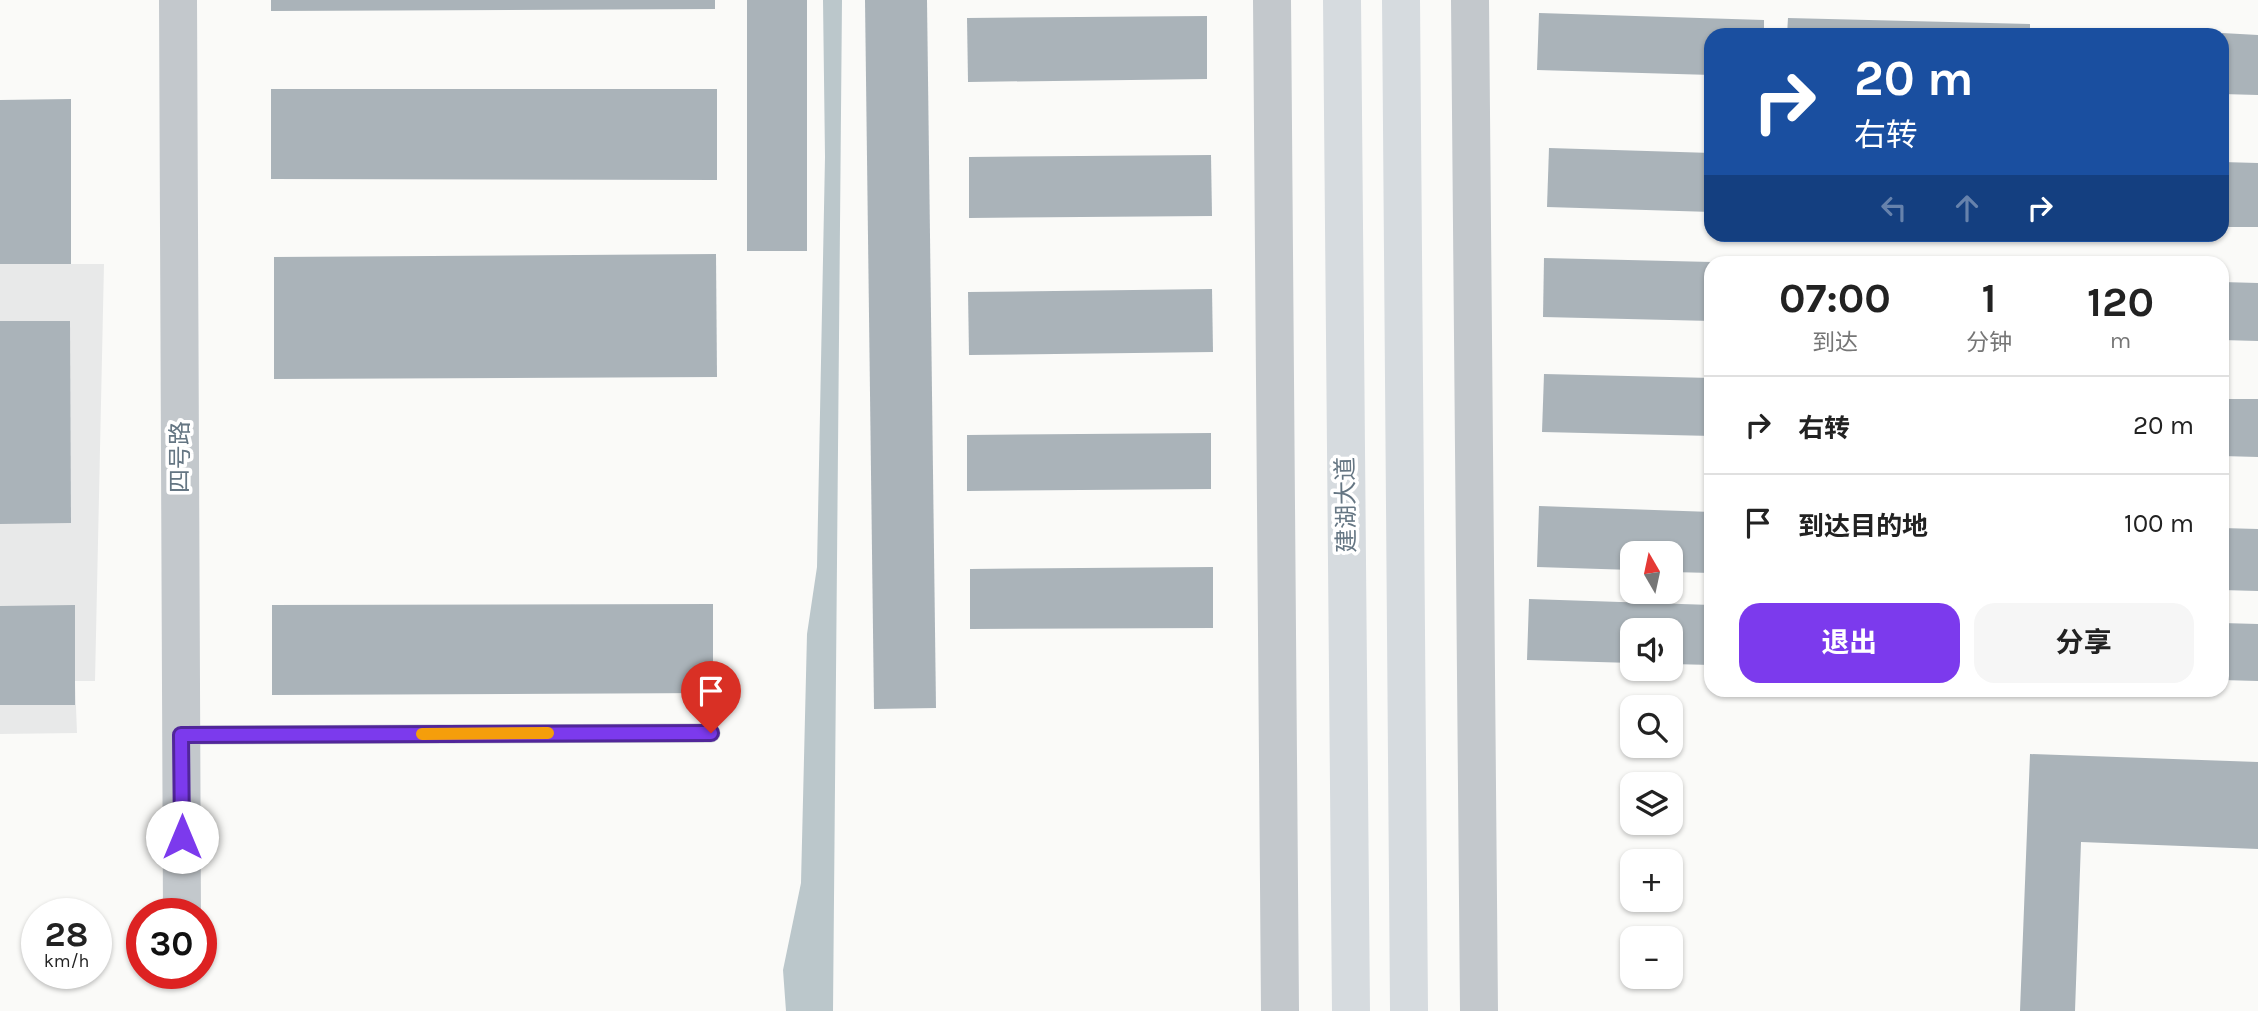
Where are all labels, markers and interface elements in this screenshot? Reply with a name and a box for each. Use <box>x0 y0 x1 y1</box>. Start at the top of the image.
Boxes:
text: 20 m <box>1854 50 1974 107</box>
icon: right <box>1739 56 1830 147</box>
text: 右转 <box>1854 117 1918 154</box>
icon: left <box>1875 189 1913 227</box>
icon: ahead <box>1948 189 1986 227</box>
icon: right <box>2021 189 2059 227</box>
text: 07:00 <box>1779 273 1891 323</box>
text: 1 <box>1981 273 1996 323</box>
text: 120 <box>2087 277 2154 327</box>
text: m <box>2110 327 2131 354</box>
text: 到达 <box>1812 329 1858 356</box>
text: 分钟 <box>1966 329 2012 356</box>
icon: right <box>1739 406 1777 444</box>
text: 20 m <box>2133 410 2194 441</box>
text: 右转 <box>1798 413 1850 444</box>
street label: 四号路 <box>166 421 194 493</box>
street label: 建湖大道 <box>1331 457 1361 553</box>
icon: arrive <box>1739 504 1777 542</box>
text: 100 m <box>2124 508 2194 539</box>
text: 到达目的地 <box>1798 511 1928 542</box>
north arrow <box>1620 541 1684 604</box>
map controls <box>1620 541 1683 989</box>
button: 退出 <box>1739 603 1960 683</box>
button: 分享 <box>1974 603 2194 683</box>
button: sound <box>1620 618 1683 681</box>
pin <box>681 661 741 733</box>
icon: arrive <box>692 672 730 710</box>
button: search <box>1620 695 1683 758</box>
button: layers <box>1620 772 1683 835</box>
position arrow <box>145 800 219 874</box>
button: + <box>1620 849 1683 912</box>
speed limit sign: 30 <box>126 898 217 989</box>
text: 28 <box>45 914 88 955</box>
button: − <box>1620 926 1683 989</box>
text: km/h <box>44 950 89 972</box>

